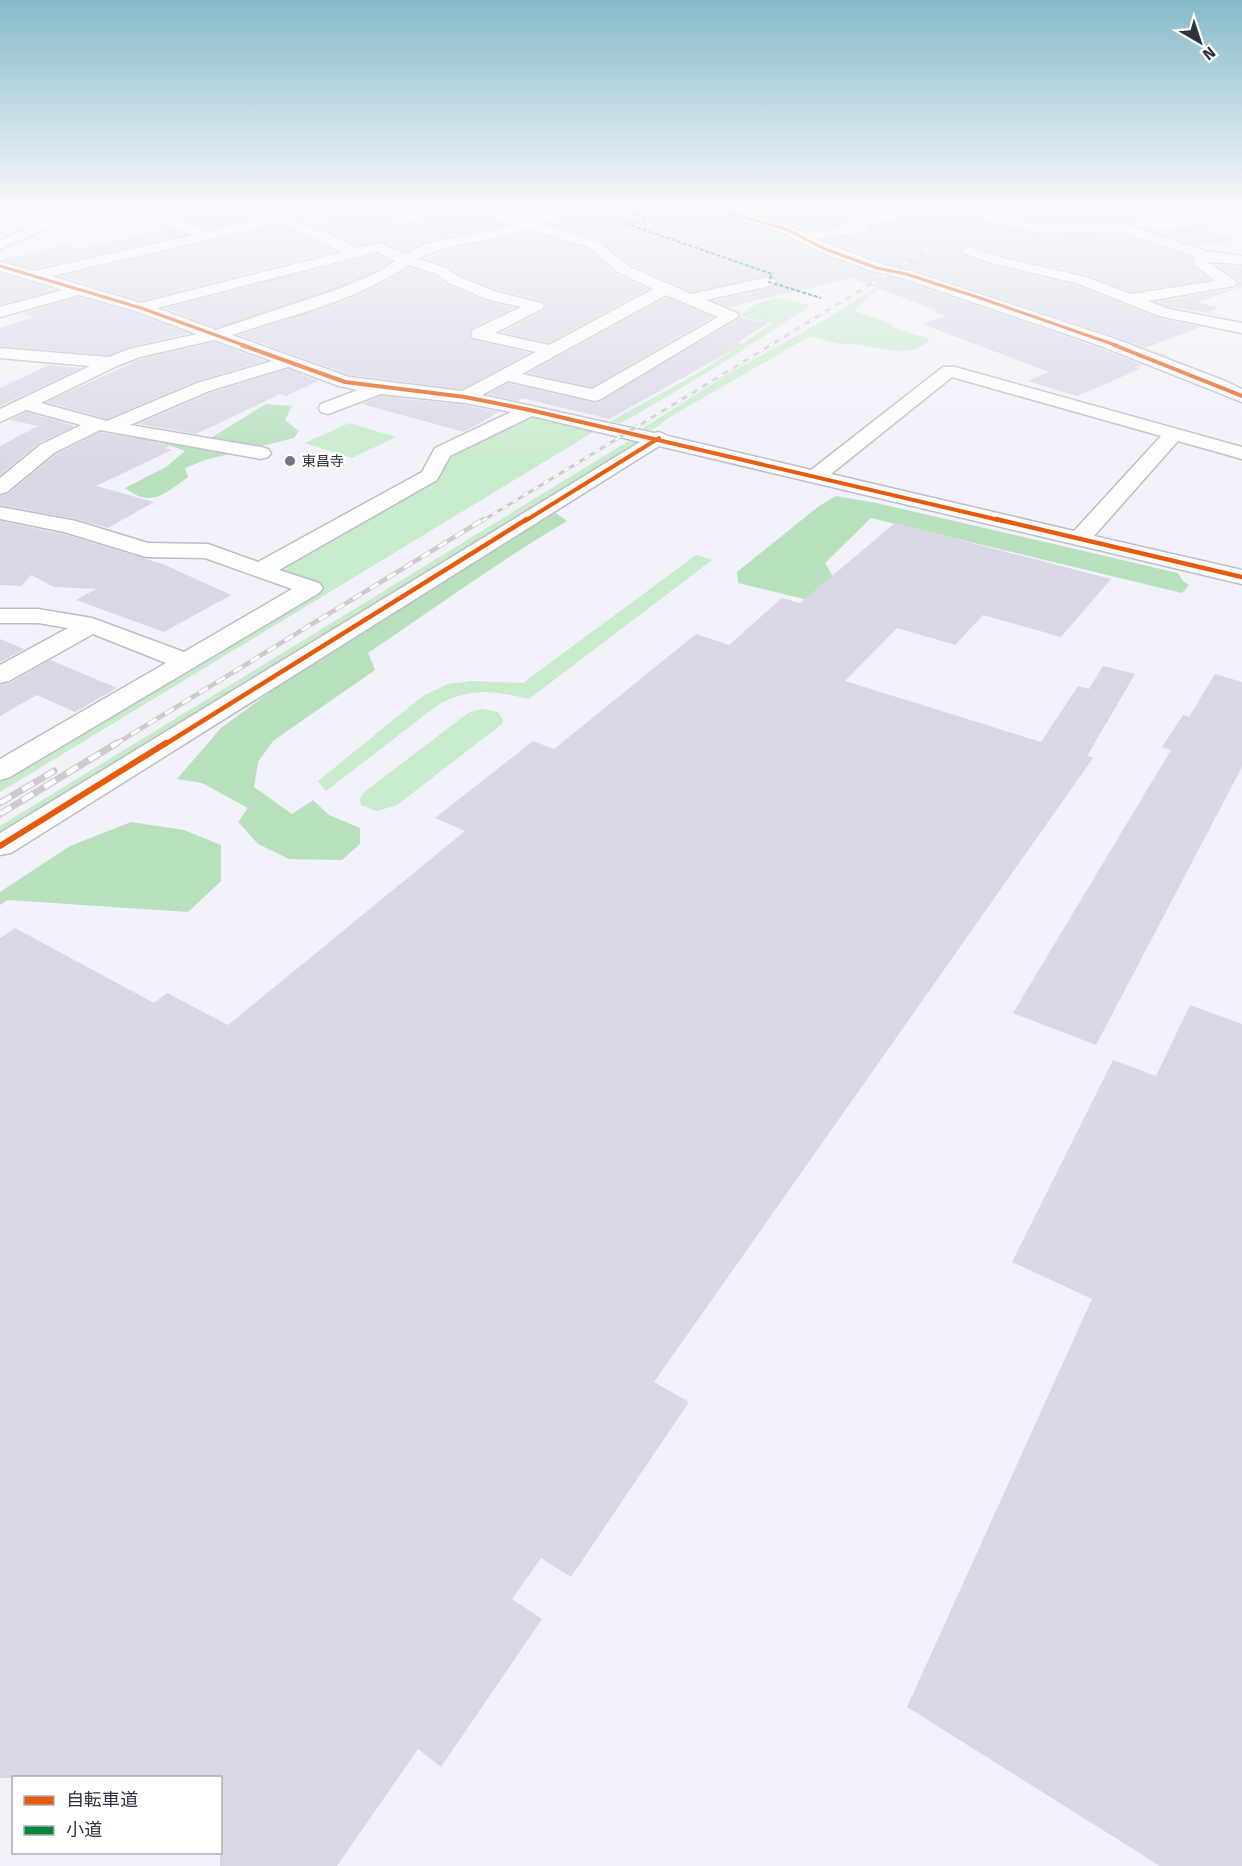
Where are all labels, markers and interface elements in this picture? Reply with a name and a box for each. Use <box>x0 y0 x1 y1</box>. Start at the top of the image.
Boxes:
north arrow <box>1170 12 1230 72</box>
text: N <box>1199 43 1219 64</box>
place label: 東昌寺 <box>302 453 344 470</box>
marker: 東昌寺 <box>283 454 297 468</box>
legend <box>12 1776 222 1854</box>
text: 自転車道 <box>66 1789 138 1811</box>
text: 小道 <box>66 1819 102 1841</box>

